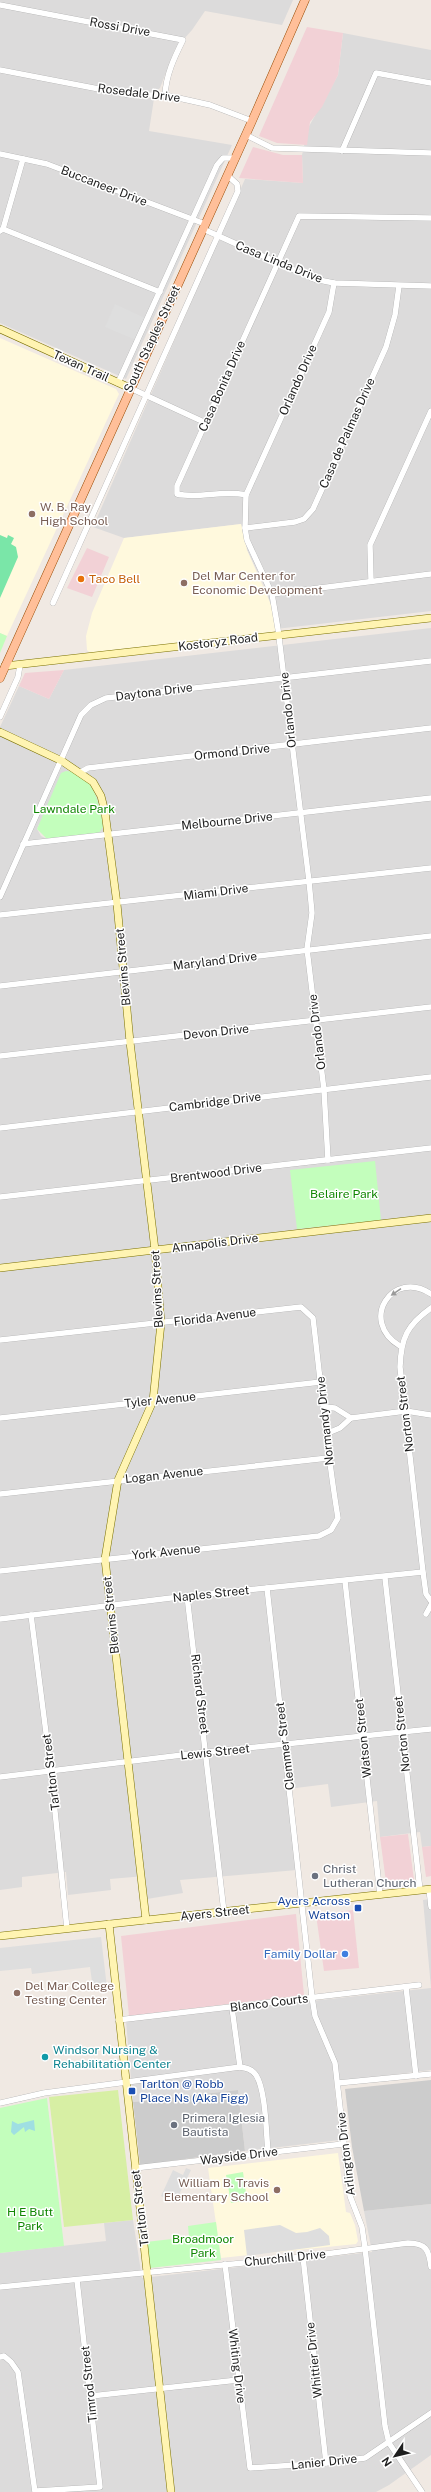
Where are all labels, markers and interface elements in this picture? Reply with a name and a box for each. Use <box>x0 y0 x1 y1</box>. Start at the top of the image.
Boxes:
street label: Rossi Drive <box>89 15 152 39</box>
street label: Rosedale Drive <box>97 81 181 105</box>
street label: Buccaneer Drive <box>59 163 149 209</box>
street label: Casa Linda Drive <box>233 238 325 286</box>
street label: South Staples Street <box>121 283 183 395</box>
street label: Casa Bonita Drive <box>196 338 248 434</box>
street label: Orlando Drive <box>276 342 320 418</box>
street label: Texan Trail <box>51 347 112 385</box>
street label: Casa de Palmas Drive <box>316 375 378 490</box>
place label: W. B. Ray High School <box>40 500 108 528</box>
marker: W. B. Ray High School <box>27 509 37 519</box>
place label: Del Mar Center for Economic Development <box>192 569 323 597</box>
place label: Taco Bell <box>89 572 140 586</box>
marker: Taco Bell <box>76 574 86 584</box>
marker: Del Mar Center for Economic Development <box>179 578 189 588</box>
street label: Kostoryz Road <box>177 630 259 654</box>
street label: Orlando Drive <box>277 671 299 749</box>
street label: Daytona Drive <box>115 680 194 704</box>
street label: Ormond Drive <box>193 741 271 763</box>
park label: Lawndale Park <box>33 802 115 816</box>
street label: Melbourne Drive <box>181 809 274 833</box>
street label: Miami Drive <box>183 881 249 903</box>
street label: Blevins Street <box>113 927 133 1006</box>
street label: Maryland Drive <box>172 949 258 973</box>
street label: Orlando Drive <box>305 993 329 1071</box>
street label: Devon Drive <box>182 1022 250 1042</box>
street label: Cambridge Drive <box>168 1089 262 1115</box>
street label: Brentwood Drive <box>169 1160 263 1186</box>
park label: Belaire Park <box>310 1187 378 1201</box>
street label: Annapolis Drive <box>171 1231 259 1255</box>
street label: Blevins Street <box>148 1249 166 1328</box>
one-way arrow <box>390 1288 401 1296</box>
street label: Florida Avenue <box>173 1305 257 1329</box>
street label: Norton Street <box>393 1375 417 1453</box>
street label: Normandy Drive <box>313 1376 337 1466</box>
street label: Tyler Avenue <box>123 1389 197 1411</box>
street label: Logan Avenue <box>124 1464 204 1486</box>
street label: York Avenue <box>131 1541 201 1563</box>
street label: Blevins Street <box>100 1575 122 1655</box>
street label: Naples Street <box>172 1583 250 1605</box>
street label: Richard Street <box>188 1653 212 1735</box>
street label: Norton Street <box>391 1695 413 1773</box>
street label: Watson Street <box>352 1697 374 1778</box>
street label: Clemmer Street <box>273 1701 297 1791</box>
street label: Tarlton Street <box>39 1733 63 1811</box>
street label: Lewis Street <box>180 1741 251 1763</box>
place label: Christ Lutheran Church <box>323 1862 417 1890</box>
marker: Christ Lutheran Church <box>310 1871 320 1881</box>
place label: Ayers Across Watson <box>277 1894 350 1922</box>
street label: Ayers Street <box>180 1902 251 1924</box>
marker: Ayers Across Watson <box>353 1903 363 1913</box>
place label: Family Dollar <box>264 1947 337 1961</box>
marker: Family Dollar <box>340 1949 350 1959</box>
place label: Del Mar College Testing Center <box>25 1979 114 2007</box>
marker: Del Mar College Testing Center <box>12 1988 22 1998</box>
street label: Blanco Courts <box>229 1991 309 2015</box>
place label: Windsor Nursing & Rehabilitation Center <box>53 2043 171 2071</box>
marker: Windsor Nursing & Rehabilitation Center <box>40 2052 50 2062</box>
place label: Tarlton @ Robb Place Ns (Aka Figg) <box>140 2077 249 2105</box>
marker: Tarlton @ Robb Place Ns (Aka Figg) <box>127 2086 137 2096</box>
place label: Primera Iglesia Bautista <box>182 2111 265 2139</box>
street label: Arlington Drive <box>334 2111 358 2197</box>
marker: Primera Iglesia Bautista <box>169 2120 179 2130</box>
street label: Wayside Drive <box>199 2144 279 2168</box>
street label: Tarlton Street <box>128 2169 152 2247</box>
place label: William B. Travis Elementary School <box>164 2176 269 2204</box>
marker: William B. Travis Elementary School <box>272 2185 282 2195</box>
park label: H E Butt Park <box>7 2205 53 2233</box>
park label: Broadmoor Park <box>172 2232 234 2260</box>
street label: Churchill Drive <box>244 2247 327 2269</box>
street label: Whittier Drive <box>303 2321 325 2399</box>
street label: Whiting Drive <box>225 2328 249 2404</box>
street label: Timrod Street <box>78 2345 100 2423</box>
north arrow <box>375 2436 415 2476</box>
street label: Lanier Drive <box>290 2452 358 2472</box>
text: N <box>379 2455 394 2469</box>

